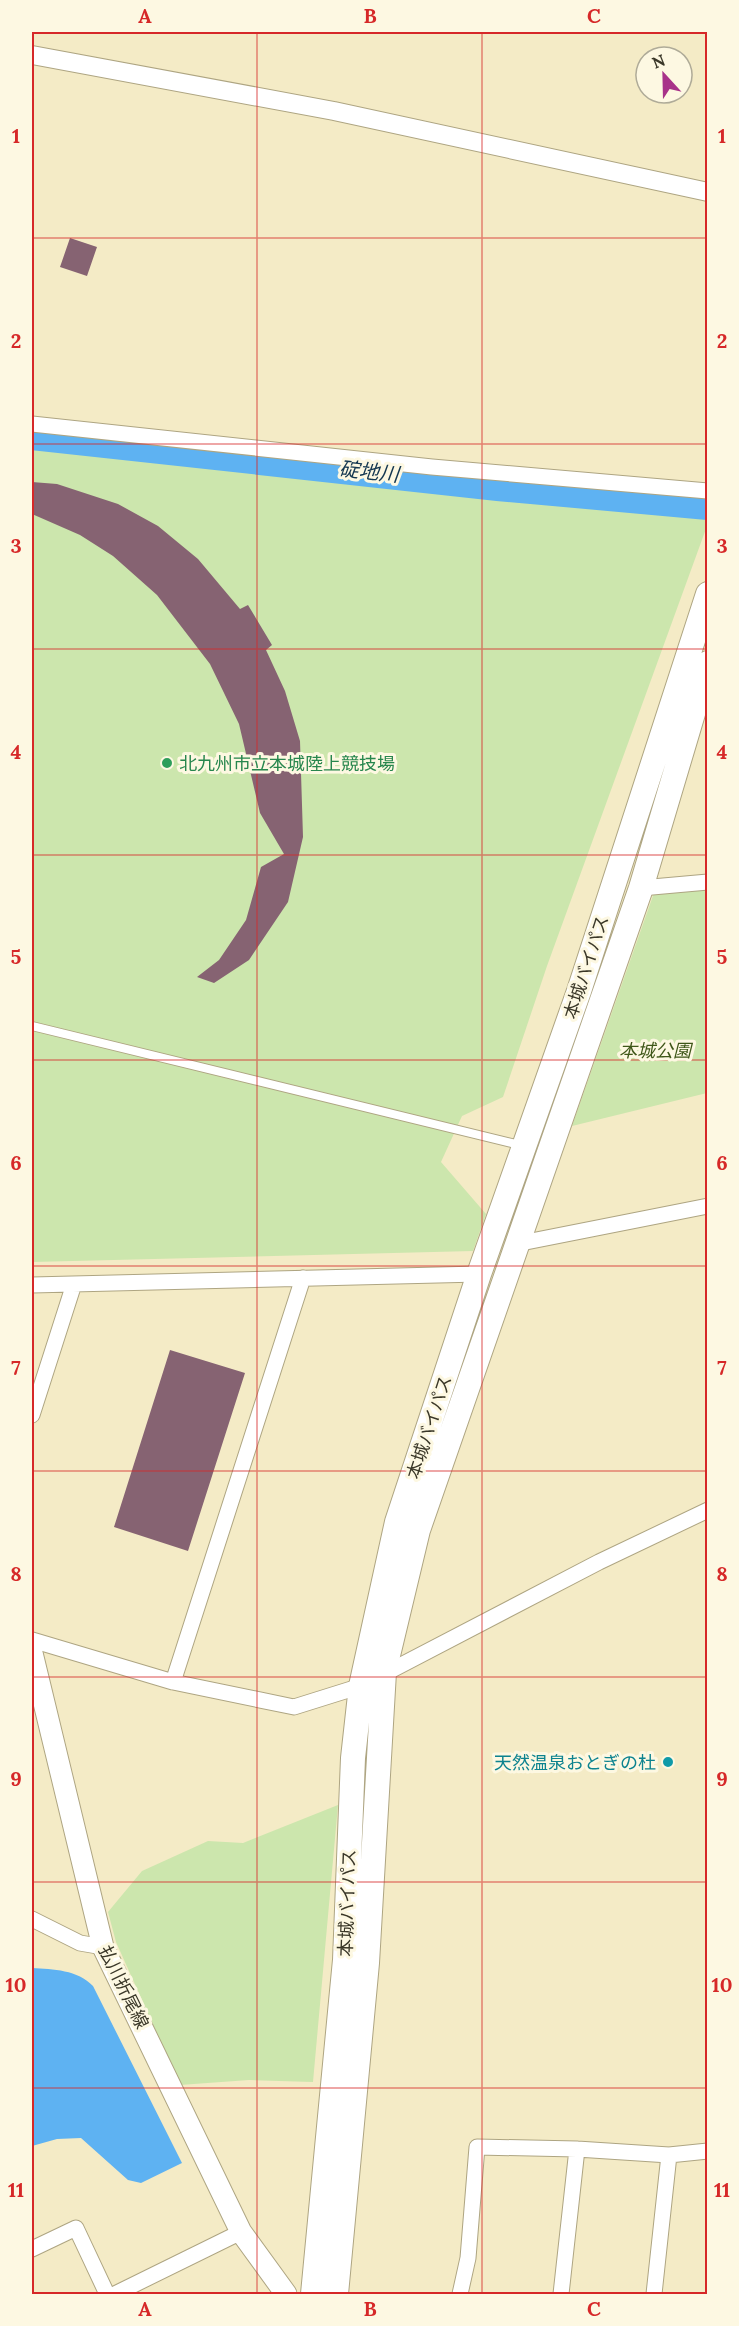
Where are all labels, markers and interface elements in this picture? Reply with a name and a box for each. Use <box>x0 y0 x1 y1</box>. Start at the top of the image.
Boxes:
text: A <box>138 3 152 28</box>
text: B <box>363 3 377 28</box>
text: C <box>587 3 601 28</box>
north arrow <box>634 45 694 105</box>
text: N <box>649 50 668 73</box>
text: 1 <box>12 123 20 148</box>
text: 1 <box>718 123 726 148</box>
text: 2 <box>11 328 21 353</box>
text: 2 <box>717 328 727 353</box>
water label: 碇地川 <box>338 455 402 487</box>
text: 3 <box>10 533 22 558</box>
text: 3 <box>716 533 728 558</box>
text: 4 <box>11 739 22 764</box>
text: 4 <box>717 739 728 764</box>
place label: 北九州市立本城陸上競技場 <box>179 752 395 775</box>
marker: 北九州市立本城陸上競技場 <box>160 756 174 770</box>
street label: 本城バイパス <box>558 912 614 1022</box>
text: 5 <box>11 944 22 969</box>
text: 5 <box>717 944 728 969</box>
park label: 本城公園 <box>619 1039 694 1062</box>
text: 6 <box>10 1150 22 1175</box>
text: 6 <box>716 1150 728 1175</box>
text: 7 <box>11 1355 21 1380</box>
text: 7 <box>717 1355 727 1380</box>
street label: 本城バイパス <box>401 1372 457 1482</box>
text: 8 <box>10 1561 22 1586</box>
text: 8 <box>716 1561 728 1586</box>
place label: 天然温泉おとぎの杜 <box>494 1751 656 1774</box>
marker: 天然温泉おとぎの杜 <box>661 1755 675 1769</box>
text: 9 <box>10 1766 22 1791</box>
text: 9 <box>716 1766 728 1791</box>
street label: 本城バイパス <box>334 1849 360 1957</box>
street label: 払川折尾線 <box>94 1942 154 2032</box>
text: 10 <box>6 1972 26 1997</box>
text: 10 <box>712 1972 732 1997</box>
text: 11 <box>8 2177 24 2202</box>
text: 11 <box>714 2177 730 2202</box>
text: A <box>138 2296 152 2321</box>
text: B <box>363 2296 377 2321</box>
text: C <box>587 2296 601 2321</box>

